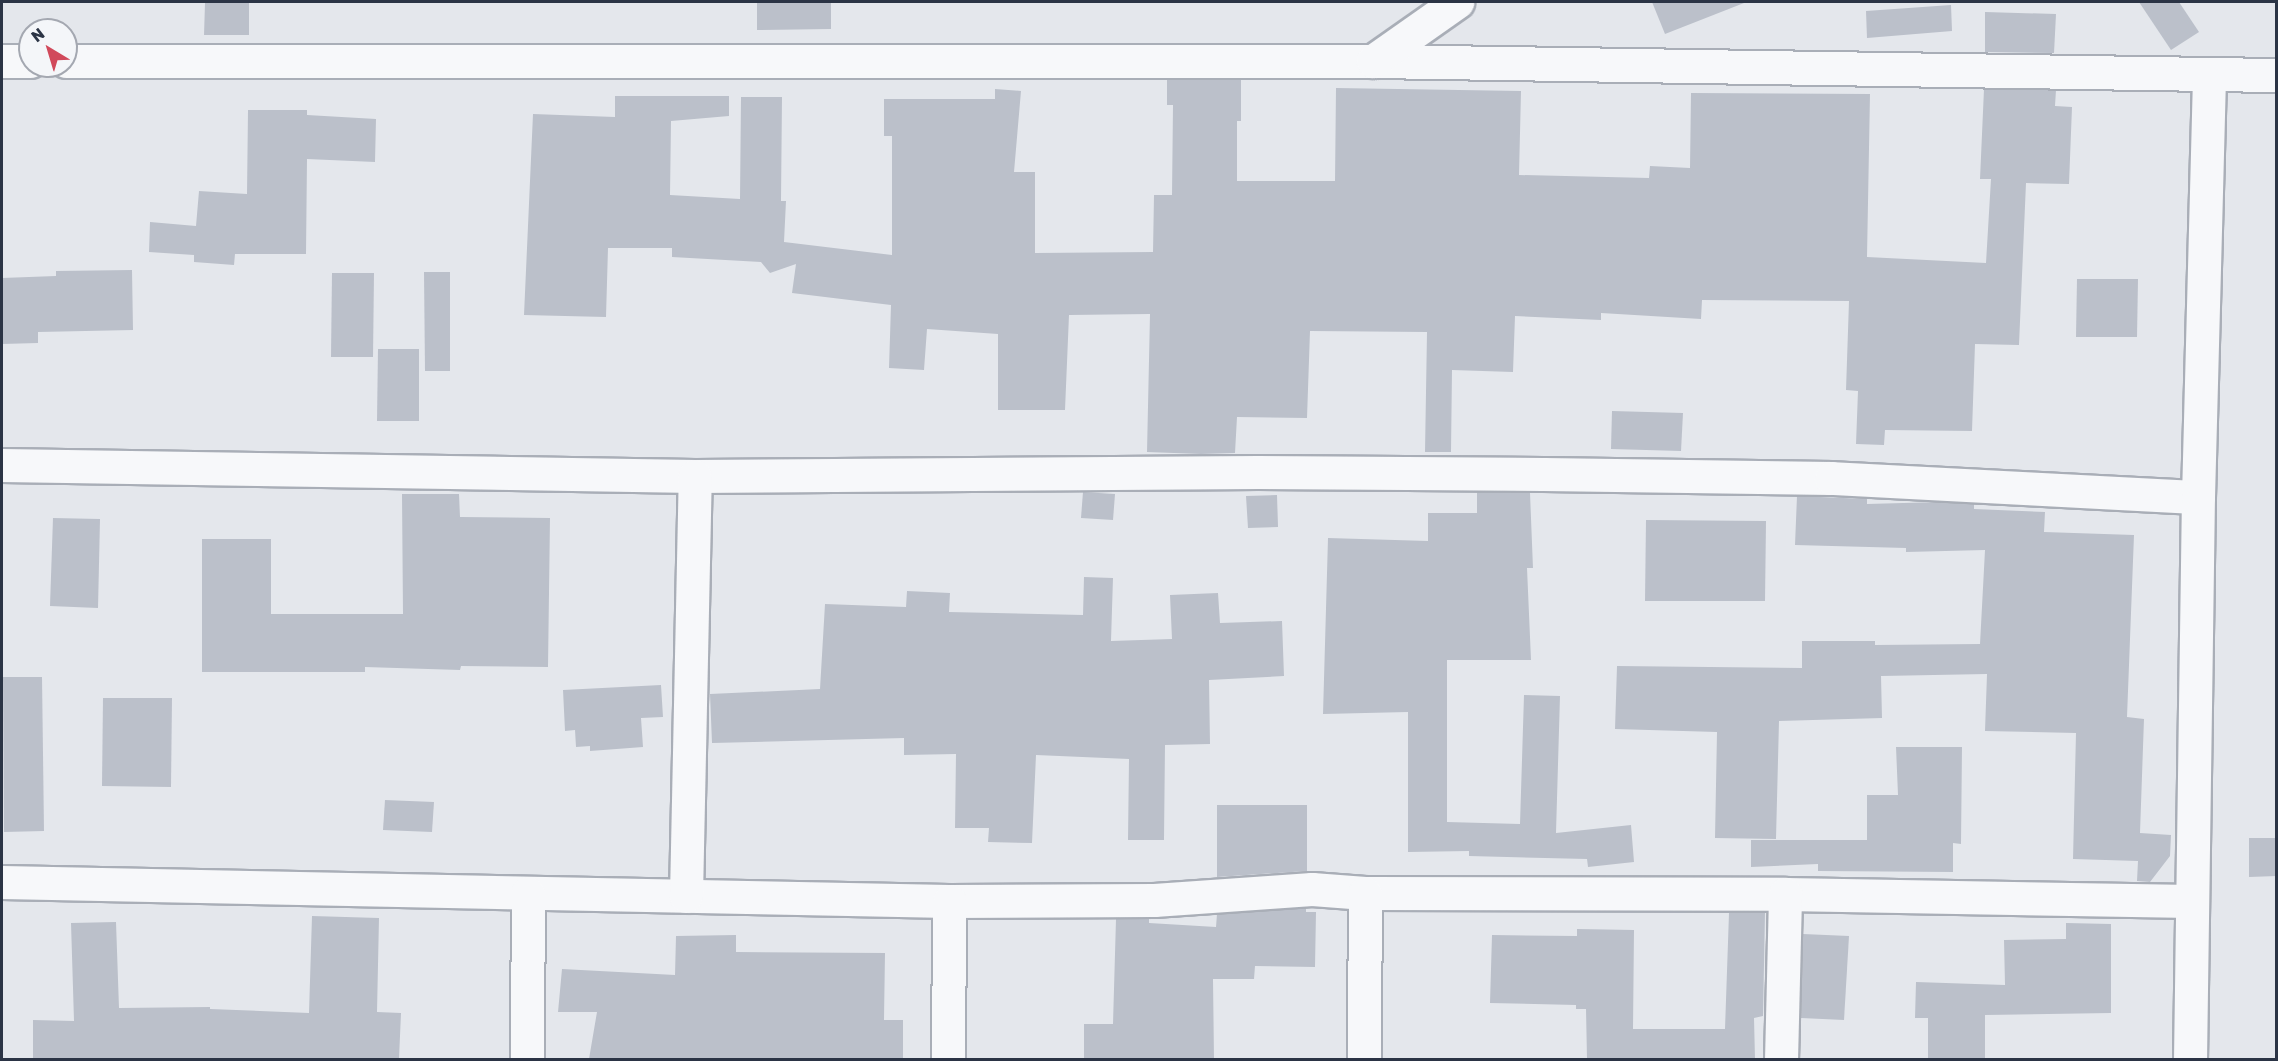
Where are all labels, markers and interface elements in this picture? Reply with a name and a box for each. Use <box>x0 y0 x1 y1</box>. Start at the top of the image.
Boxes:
north arrow <box>18 18 78 78</box>
text: N <box>27 24 48 46</box>

